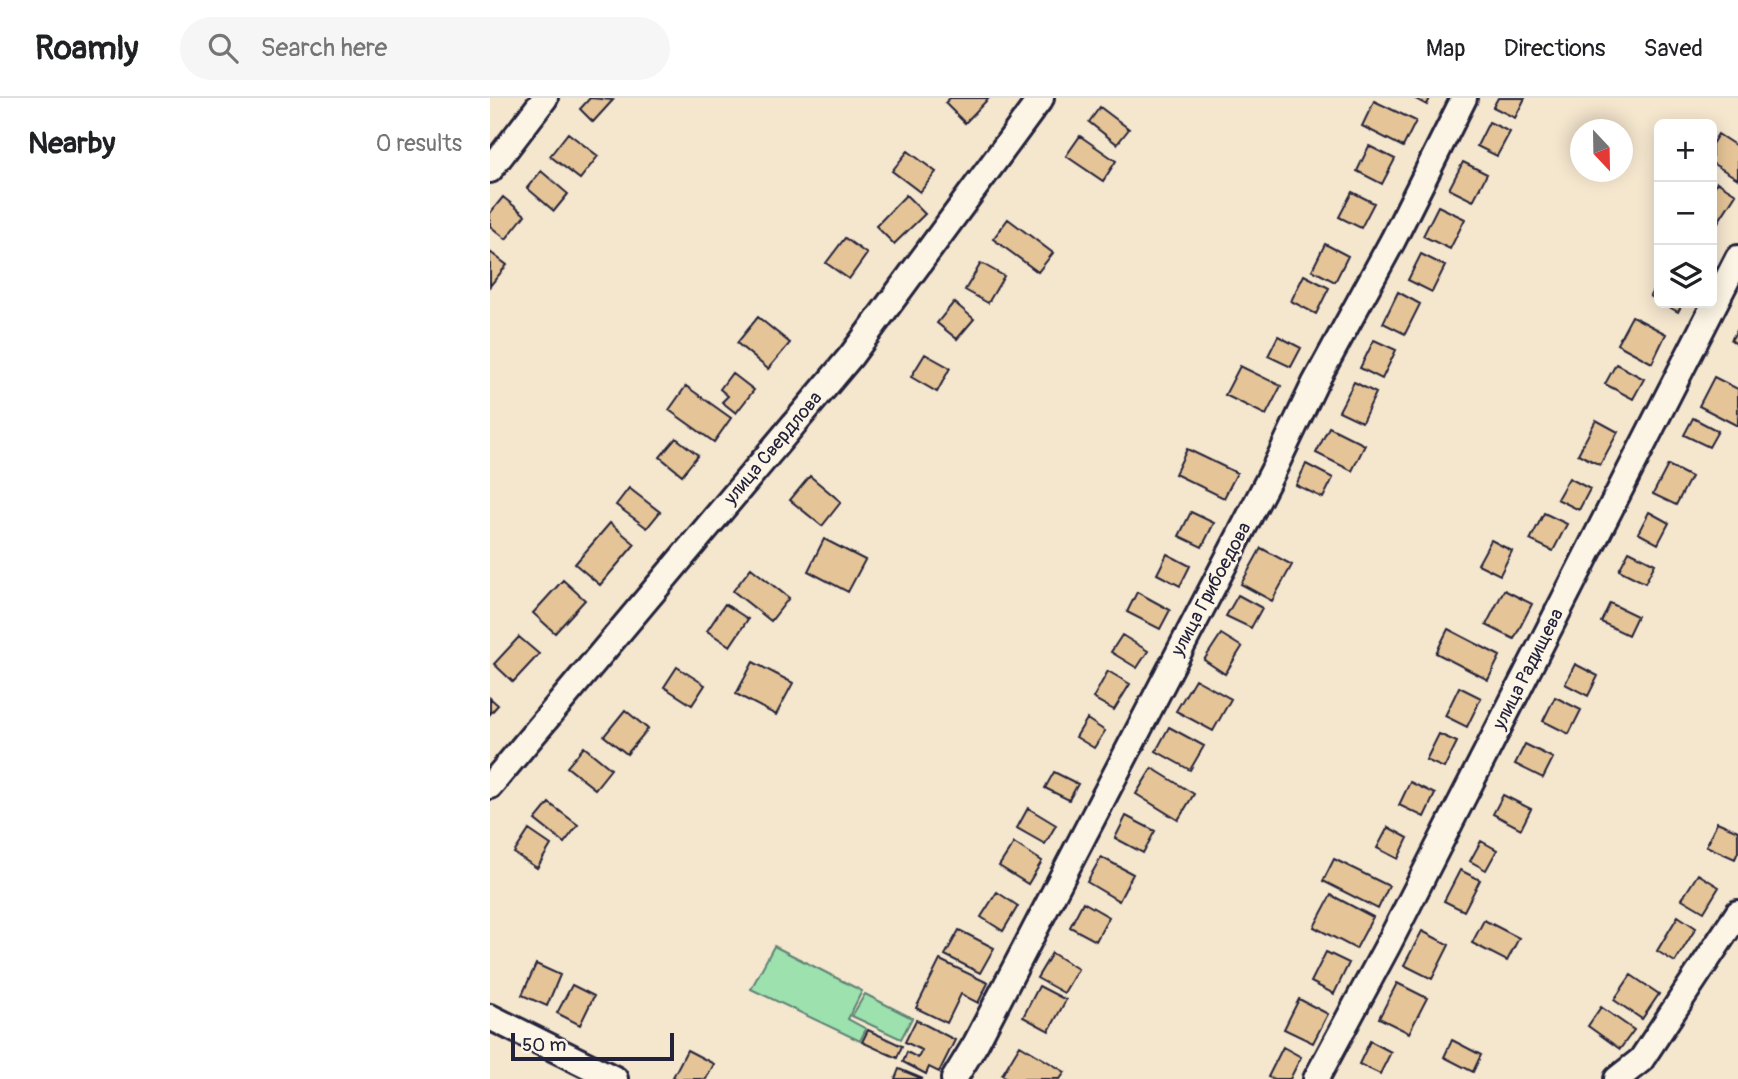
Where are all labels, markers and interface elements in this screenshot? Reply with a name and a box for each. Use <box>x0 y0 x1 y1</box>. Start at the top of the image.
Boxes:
search box <box>180 17 670 80</box>
text: Roamly <box>35 28 138 69</box>
icon: search <box>204 29 242 67</box>
text: Search here <box>260 32 387 64</box>
text: Map <box>1426 34 1466 63</box>
text: Directions <box>1504 34 1605 63</box>
text: Saved <box>1643 34 1703 63</box>
north arrow <box>1570 119 1633 182</box>
map controls <box>1654 119 1717 308</box>
button: + <box>1654 119 1717 182</box>
text: Nearby <box>28 125 115 162</box>
text: 0 results <box>376 129 462 158</box>
button: − <box>1654 182 1717 245</box>
button: layers <box>1654 245 1717 308</box>
street label: улица Свердлова <box>718 386 827 510</box>
street label: улица Грибоедова <box>1165 518 1256 661</box>
street label: улица Радищева <box>1487 604 1569 734</box>
scale bar <box>511 1030 674 1062</box>
text: 50 m <box>522 1033 566 1057</box>

